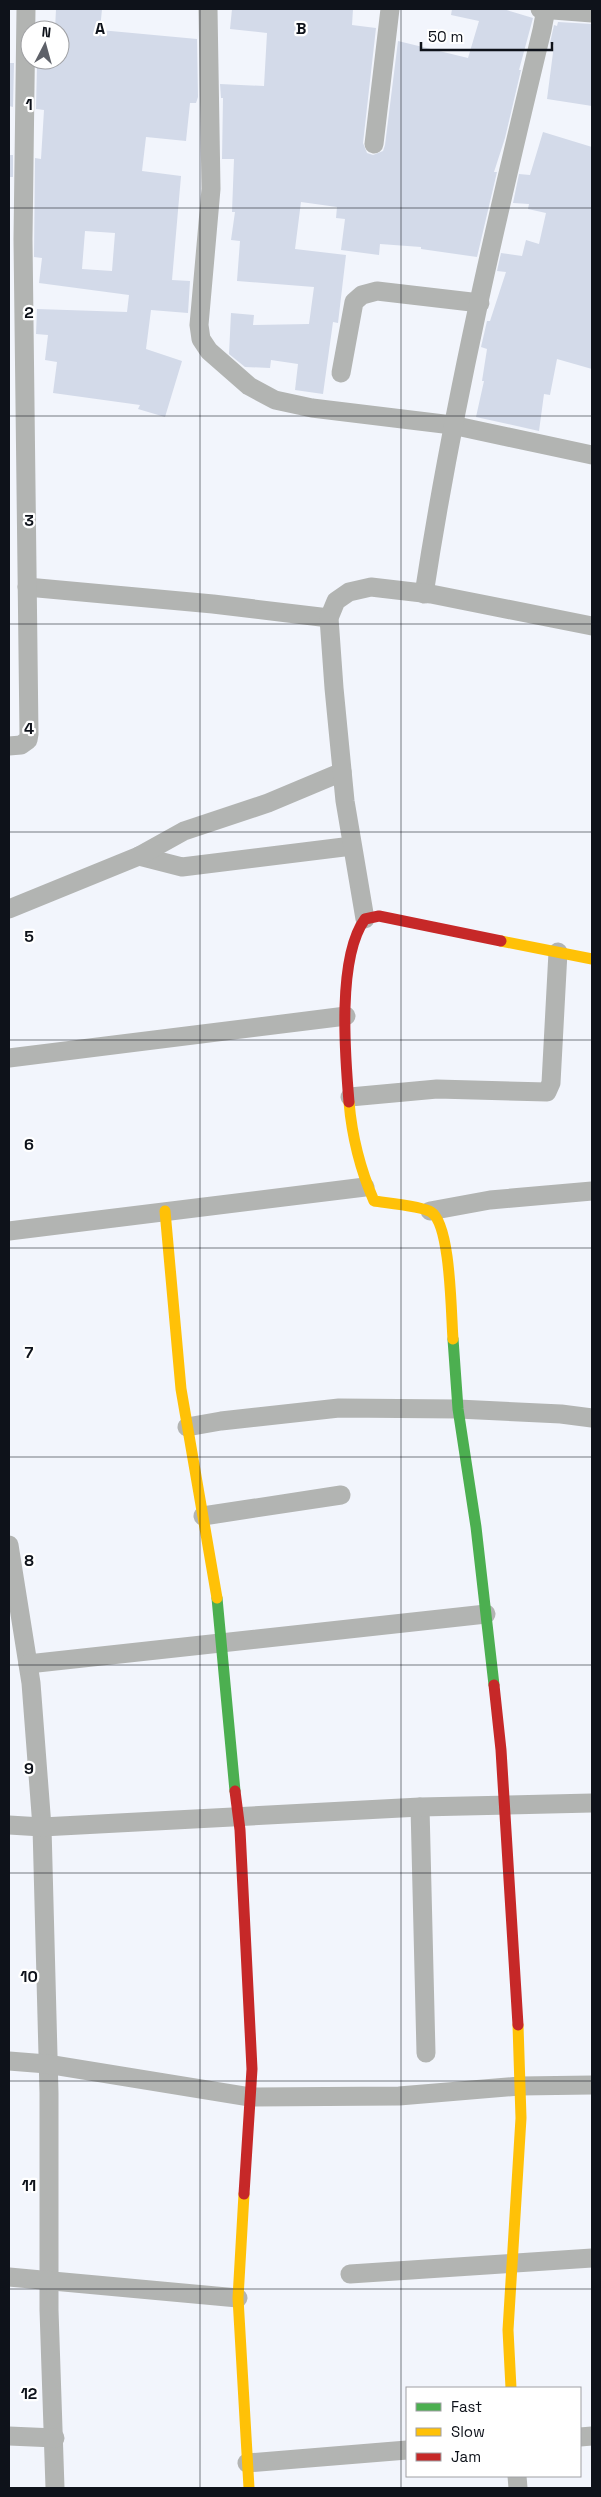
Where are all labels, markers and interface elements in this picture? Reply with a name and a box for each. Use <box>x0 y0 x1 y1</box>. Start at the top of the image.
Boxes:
text: A <box>95 18 105 39</box>
text: B <box>296 18 306 39</box>
north arrow <box>20 20 70 70</box>
scale bar <box>421 20 552 52</box>
text: N <box>41 23 52 42</box>
text: 50 m <box>428 27 463 46</box>
text: 1 <box>25 94 33 115</box>
text: 2 <box>24 302 34 323</box>
text: 3 <box>24 510 34 531</box>
text: 4 <box>24 718 34 739</box>
text: 5 <box>24 926 34 947</box>
text: 6 <box>24 1134 34 1155</box>
text: 7 <box>25 1342 34 1363</box>
text: 8 <box>24 1550 34 1571</box>
text: 9 <box>24 1758 34 1779</box>
text: 10 <box>20 1966 38 1987</box>
text: 11 <box>22 2175 36 2196</box>
text: 12 <box>21 2383 37 2404</box>
legend <box>406 2387 581 2477</box>
text: Fast <box>451 2397 482 2416</box>
text: Slow <box>451 2422 485 2441</box>
text: Jam <box>451 2447 481 2466</box>

